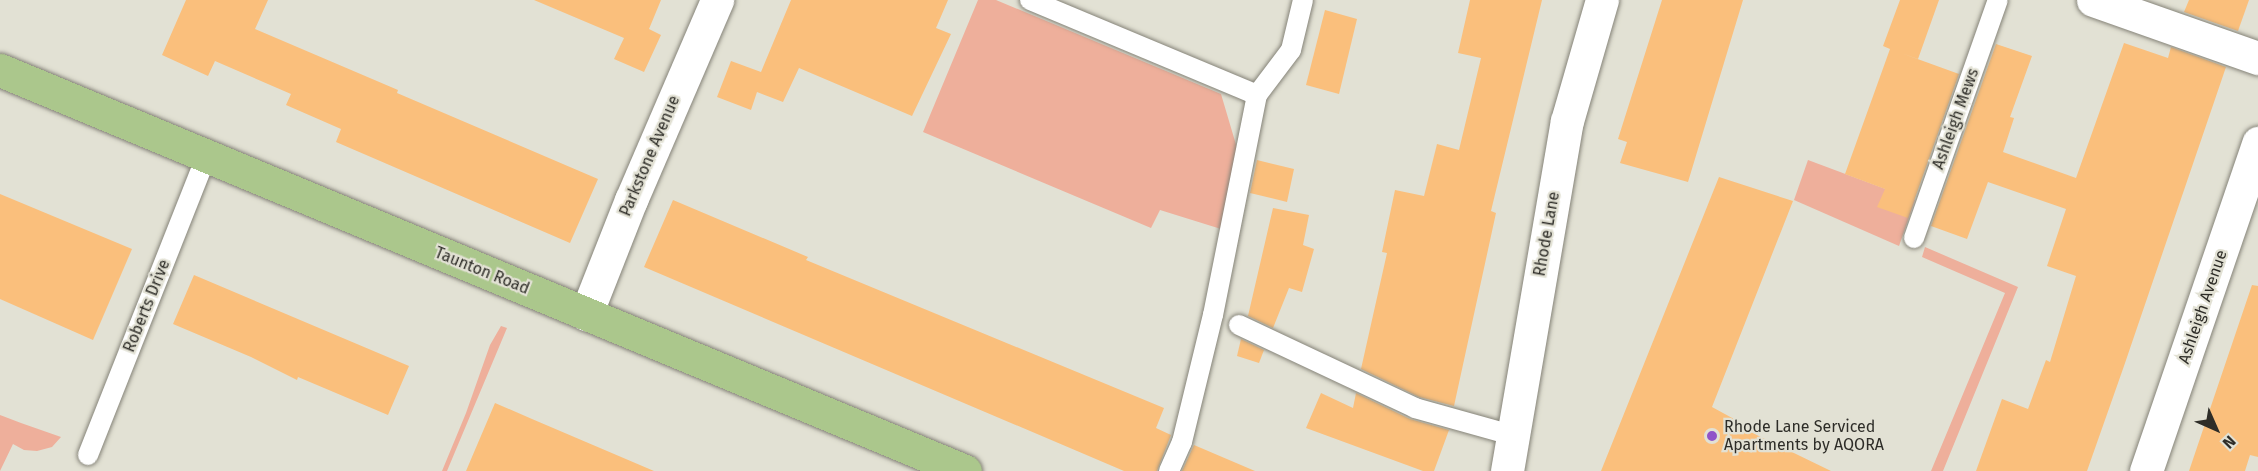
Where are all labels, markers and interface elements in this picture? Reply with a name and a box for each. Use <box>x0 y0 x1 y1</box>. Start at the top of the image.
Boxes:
street label: Ashleigh Mews <box>1929 66 1983 172</box>
street label: Parkstone Avenue <box>616 93 684 219</box>
street label: Rhode Lane <box>1530 190 1564 278</box>
street label: Taunton Road <box>432 243 532 299</box>
street label: Ashleigh Avenue <box>2175 248 2231 366</box>
street label: Roberts Drive <box>120 257 174 355</box>
north arrow <box>2186 399 2246 459</box>
place label: Rhode Lane Serviced Apartments by AQORA <box>1724 417 1884 455</box>
marker: Rhode Lane Serviced Apartments by AQORA <box>1705 429 1719 443</box>
text: N <box>2219 432 2240 453</box>

